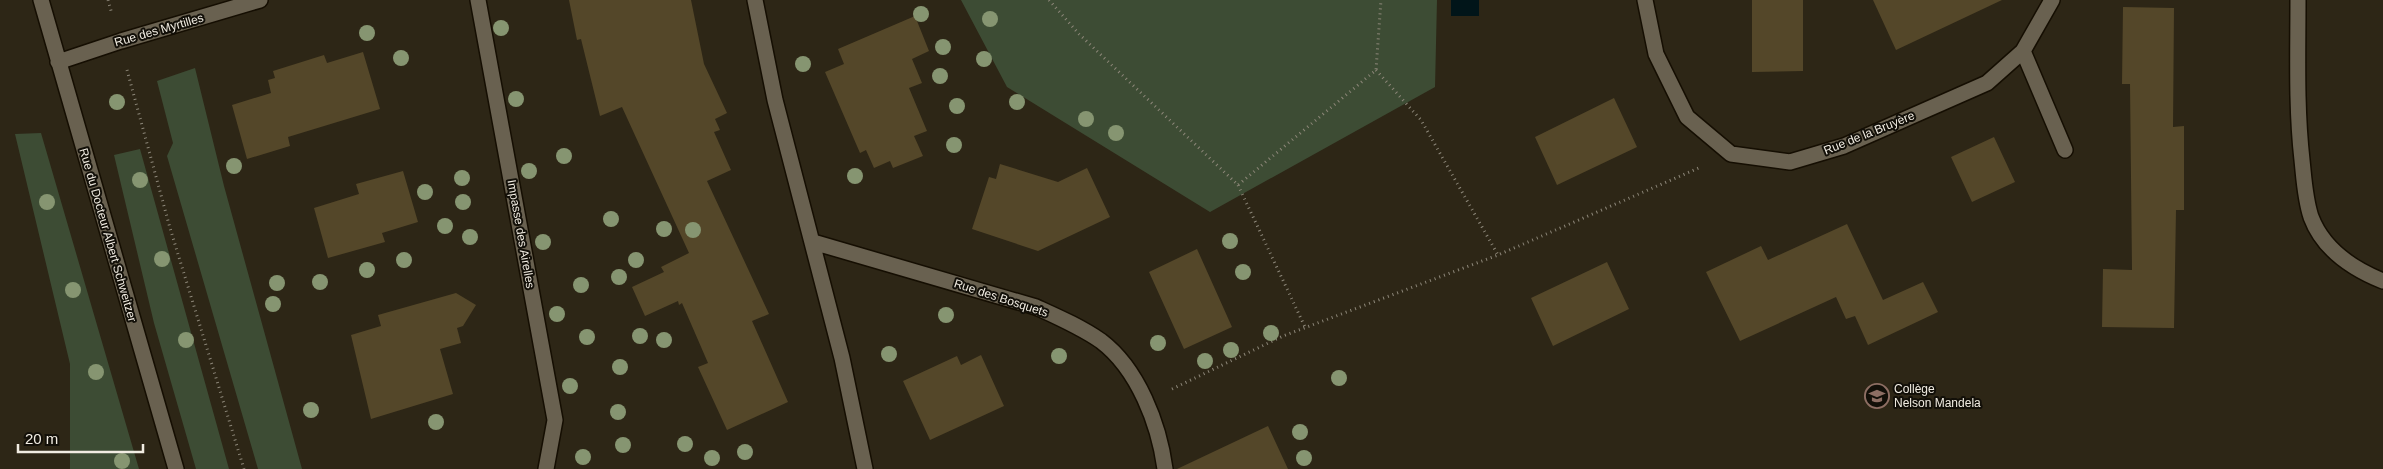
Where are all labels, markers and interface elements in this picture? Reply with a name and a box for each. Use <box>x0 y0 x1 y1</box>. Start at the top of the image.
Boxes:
street label: Rue des Myrtilles <box>113 11 205 49</box>
street label: Rue de la Bruyère <box>1822 108 1917 158</box>
street label: Rue du Docteur Albert Schweitzer <box>76 147 140 323</box>
street label: Impasse des Airelles <box>505 179 537 289</box>
street label: Rue des Bosquets <box>952 276 1050 320</box>
place label: Collège Nelson Mandela <box>1894 382 1981 410</box>
school or university icon: Collège Nelson Mandela <box>1864 383 1890 409</box>
scale bar <box>18 422 142 454</box>
text: 20 m <box>25 430 58 447</box>

